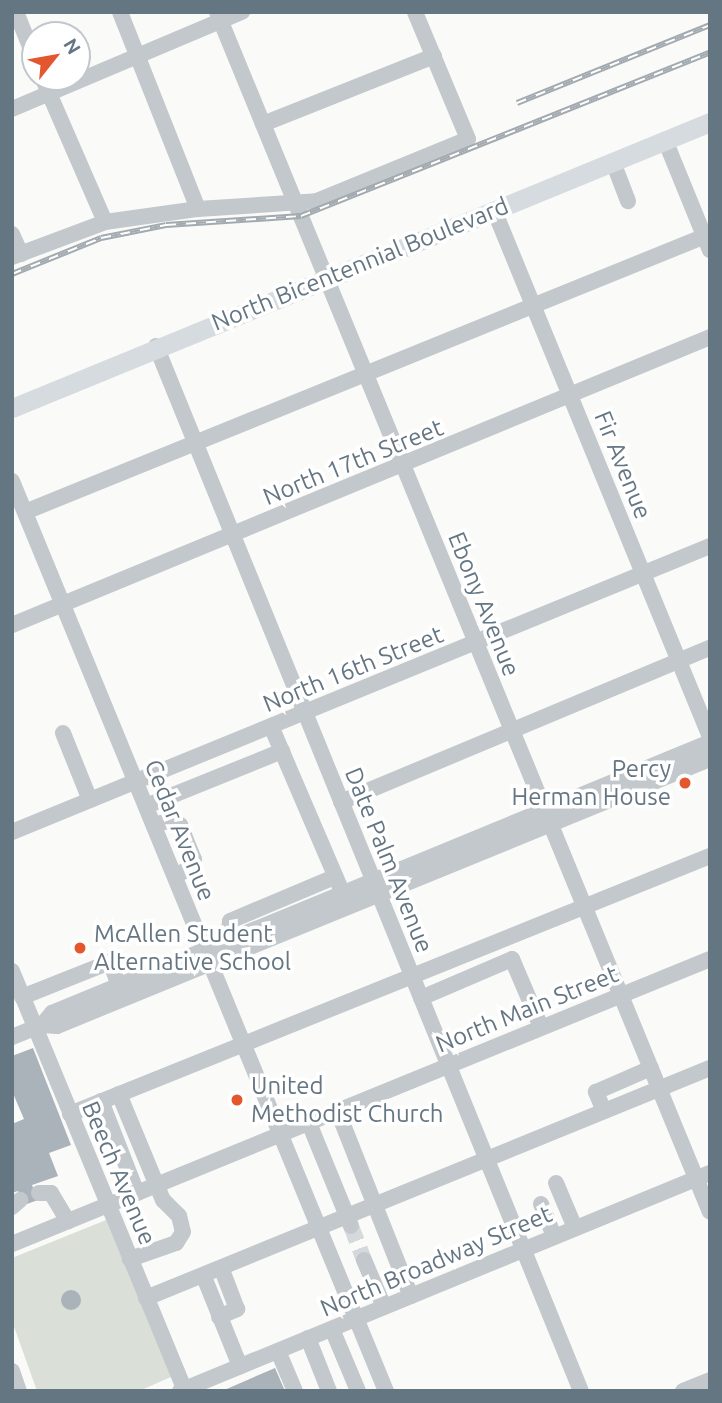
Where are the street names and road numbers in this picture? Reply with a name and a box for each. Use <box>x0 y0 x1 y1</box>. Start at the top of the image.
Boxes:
street label: North Bicentennial Boulevard <box>207 191 513 337</box>
street label: Fir Avenue <box>588 407 658 523</box>
street label: North 17th Street <box>259 413 447 511</box>
street label: Ebony Avenue <box>442 528 526 680</box>
street label: North 16th Street <box>259 620 447 718</box>
street label: Cedar Avenue <box>139 755 221 905</box>
street label: Date Palm Avenue <box>339 763 439 957</box>
street label: North Main Street <box>432 959 622 1059</box>
street label: Beech Avenue <box>76 1097 162 1249</box>
street label: North Broadway Street <box>316 1199 556 1323</box>

